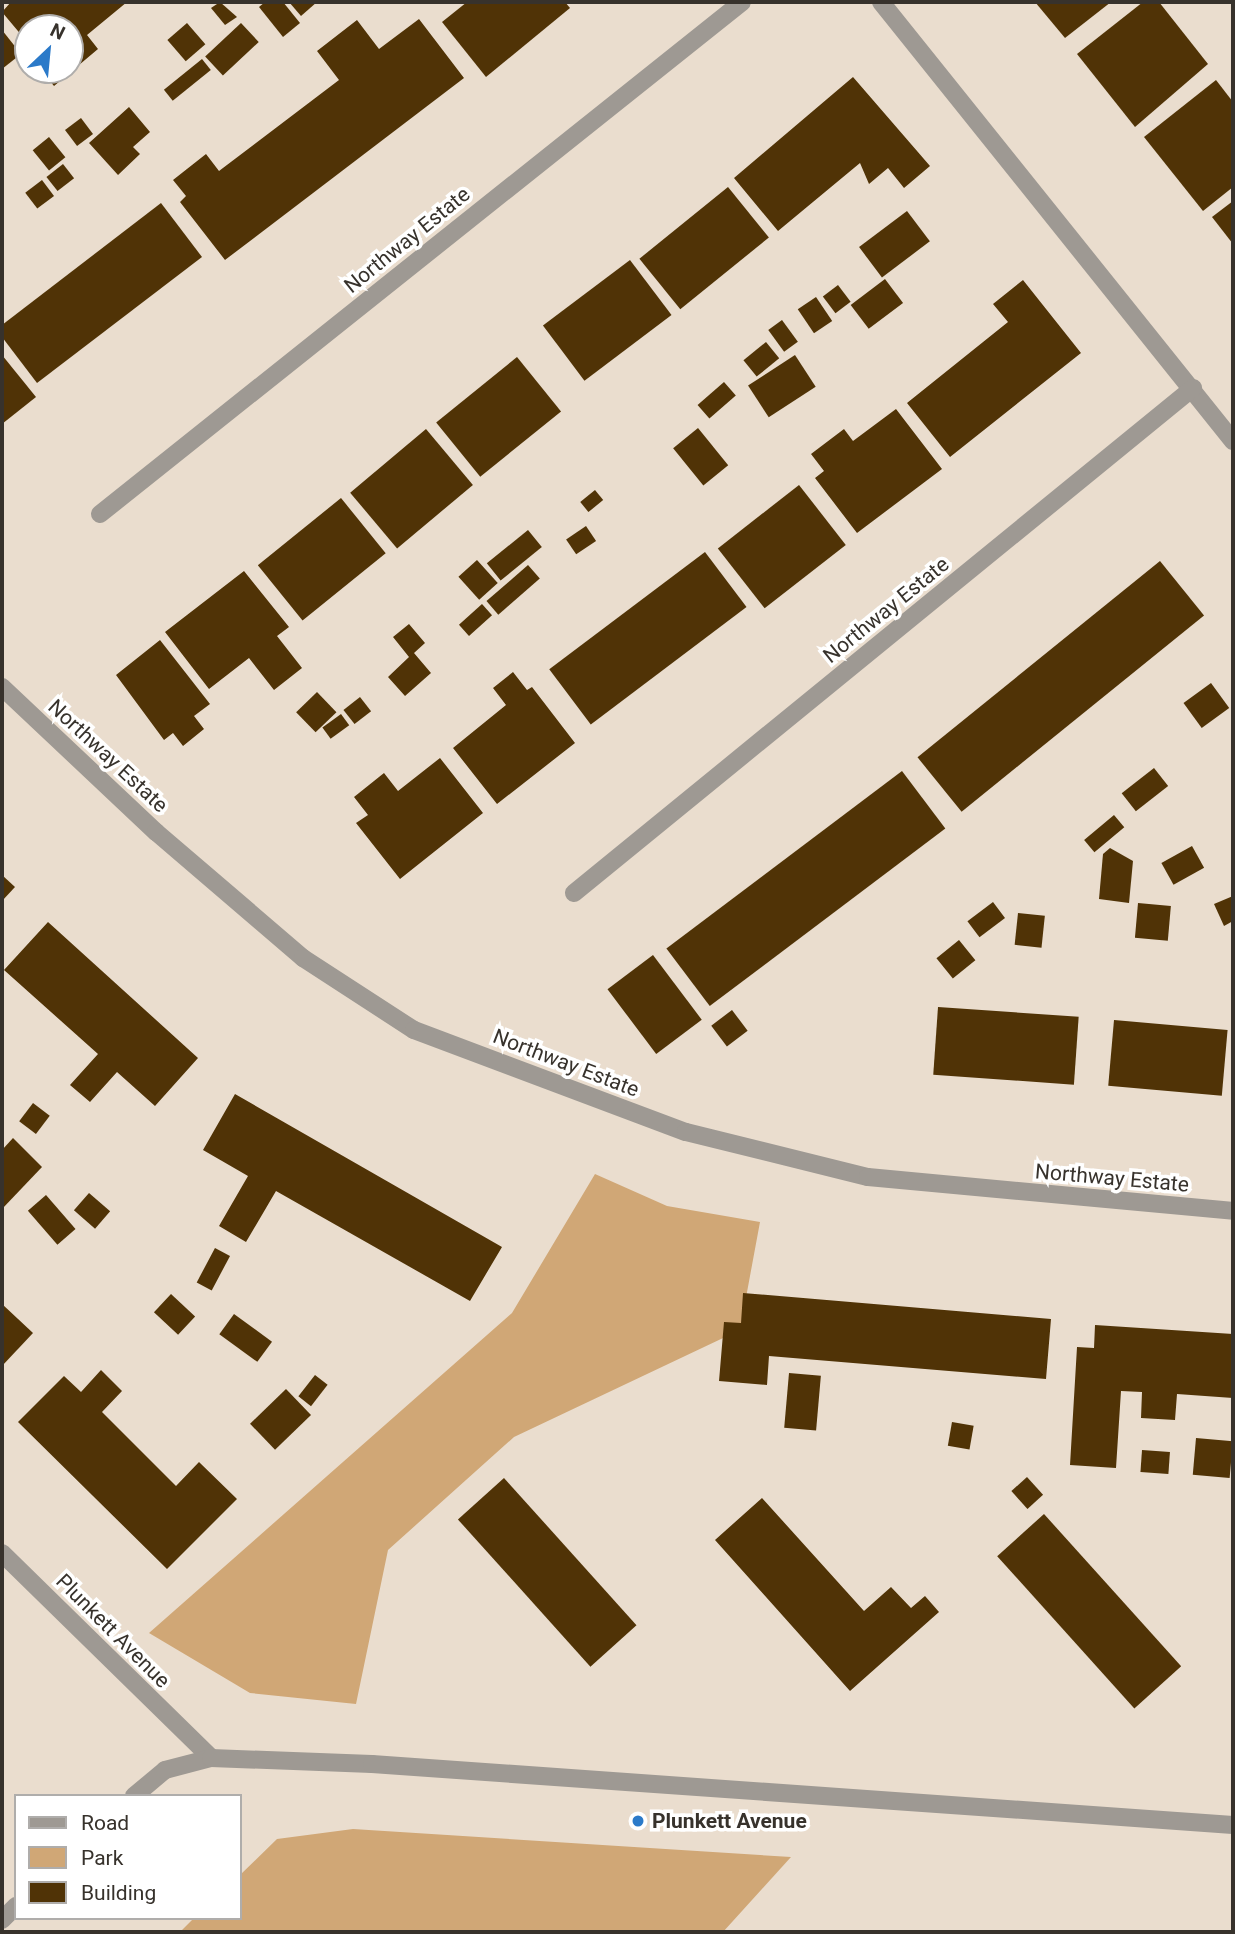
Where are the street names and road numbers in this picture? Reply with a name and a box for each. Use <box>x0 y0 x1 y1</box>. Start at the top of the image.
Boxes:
street label: Northway Estate <box>339 182 475 298</box>
street label: Northway Estate <box>818 552 954 668</box>
street label: Northway Estate <box>43 694 173 818</box>
street label: Northway Estate <box>489 1024 643 1102</box>
street label: Northway Estate <box>1034 1159 1190 1197</box>
street label: Plunkett Avenue <box>51 1569 175 1693</box>

